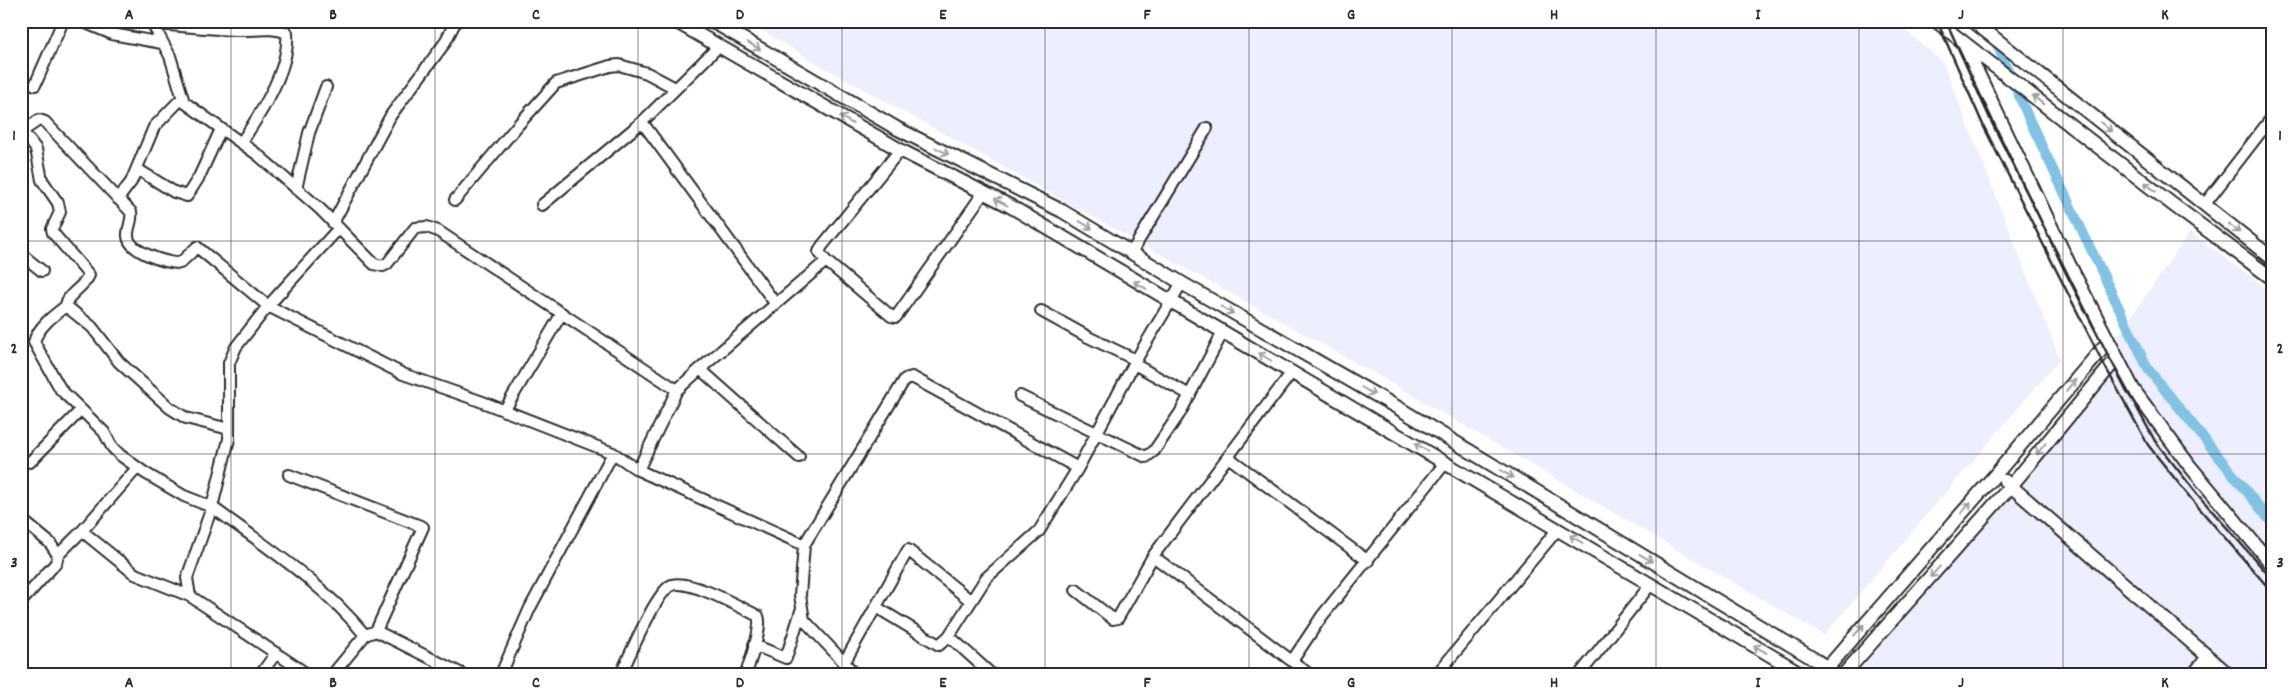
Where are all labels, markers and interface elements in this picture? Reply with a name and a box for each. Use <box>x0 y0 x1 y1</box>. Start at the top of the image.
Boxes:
text: A <box>125 4 134 27</box>
text: B <box>329 4 337 27</box>
text: C <box>532 4 540 27</box>
text: D <box>736 4 745 27</box>
text: E <box>939 4 947 27</box>
text: F <box>1143 4 1151 27</box>
text: G <box>1347 4 1355 27</box>
text: H <box>1550 4 1558 27</box>
text: I <box>1756 4 1762 27</box>
text: J <box>1958 4 1964 27</box>
text: K <box>2161 4 2169 27</box>
one-way arrow <box>747 42 761 52</box>
one-way arrow <box>2032 94 2045 105</box>
one-way arrow <box>840 114 854 124</box>
one-way arrow <box>2099 122 2112 133</box>
text: 1 <box>12 125 16 148</box>
text: 1 <box>2278 125 2282 148</box>
one-way arrow <box>934 146 949 156</box>
one-way arrow <box>2144 181 2157 192</box>
one-way arrow <box>994 196 1008 206</box>
one-way arrow <box>1078 221 1092 231</box>
one-way arrow <box>2227 222 2240 233</box>
one-way arrow <box>1134 279 1148 289</box>
one-way arrow <box>1219 305 1233 315</box>
text: 2 <box>11 338 18 361</box>
text: 2 <box>2277 338 2284 361</box>
one-way arrow <box>1259 351 1273 361</box>
one-way arrow <box>2066 378 2077 391</box>
one-way arrow <box>1360 386 1375 396</box>
one-way arrow <box>1413 442 1428 452</box>
one-way arrow <box>2035 443 2046 456</box>
one-way arrow <box>1500 470 1514 480</box>
one-way arrow <box>1960 502 1972 515</box>
one-way arrow <box>1569 533 1583 543</box>
text: 3 <box>10 552 18 575</box>
text: 3 <box>2276 552 2284 575</box>
one-way arrow <box>1639 554 1653 564</box>
one-way arrow <box>1929 566 1940 579</box>
one-way arrow <box>1853 624 1865 637</box>
one-way arrow <box>1754 643 1768 653</box>
text: A <box>125 672 134 695</box>
text: B <box>329 672 337 695</box>
text: C <box>532 672 540 695</box>
text: D <box>736 672 745 695</box>
text: E <box>939 672 947 695</box>
text: F <box>1143 672 1151 695</box>
text: G <box>1347 672 1355 695</box>
text: H <box>1550 672 1558 695</box>
text: I <box>1756 672 1762 695</box>
text: J <box>1958 672 1964 695</box>
text: K <box>2161 672 2169 695</box>

